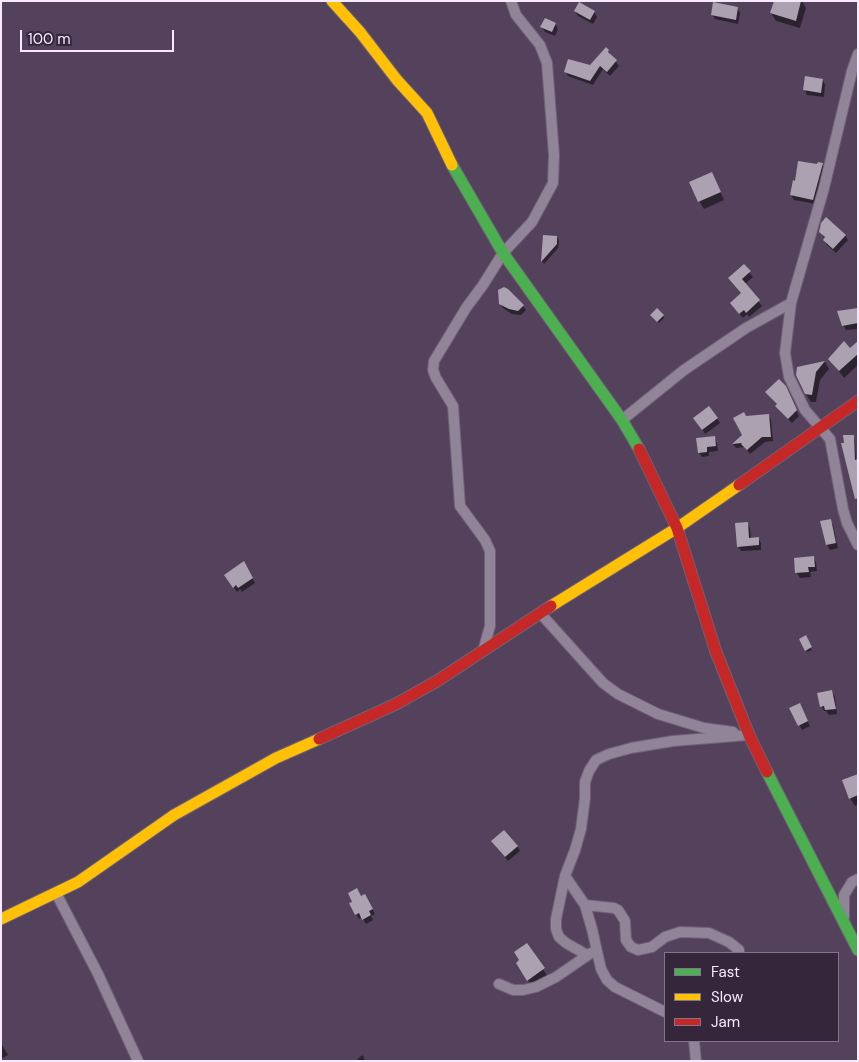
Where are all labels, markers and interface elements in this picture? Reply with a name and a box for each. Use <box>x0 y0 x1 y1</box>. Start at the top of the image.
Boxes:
scale bar <box>22 20 176 52</box>
text: 100 m <box>28 29 71 49</box>
legend <box>664 952 839 1042</box>
text: Fast <box>711 962 740 982</box>
text: Slow <box>711 987 743 1007</box>
text: Jam <box>711 1012 740 1032</box>

